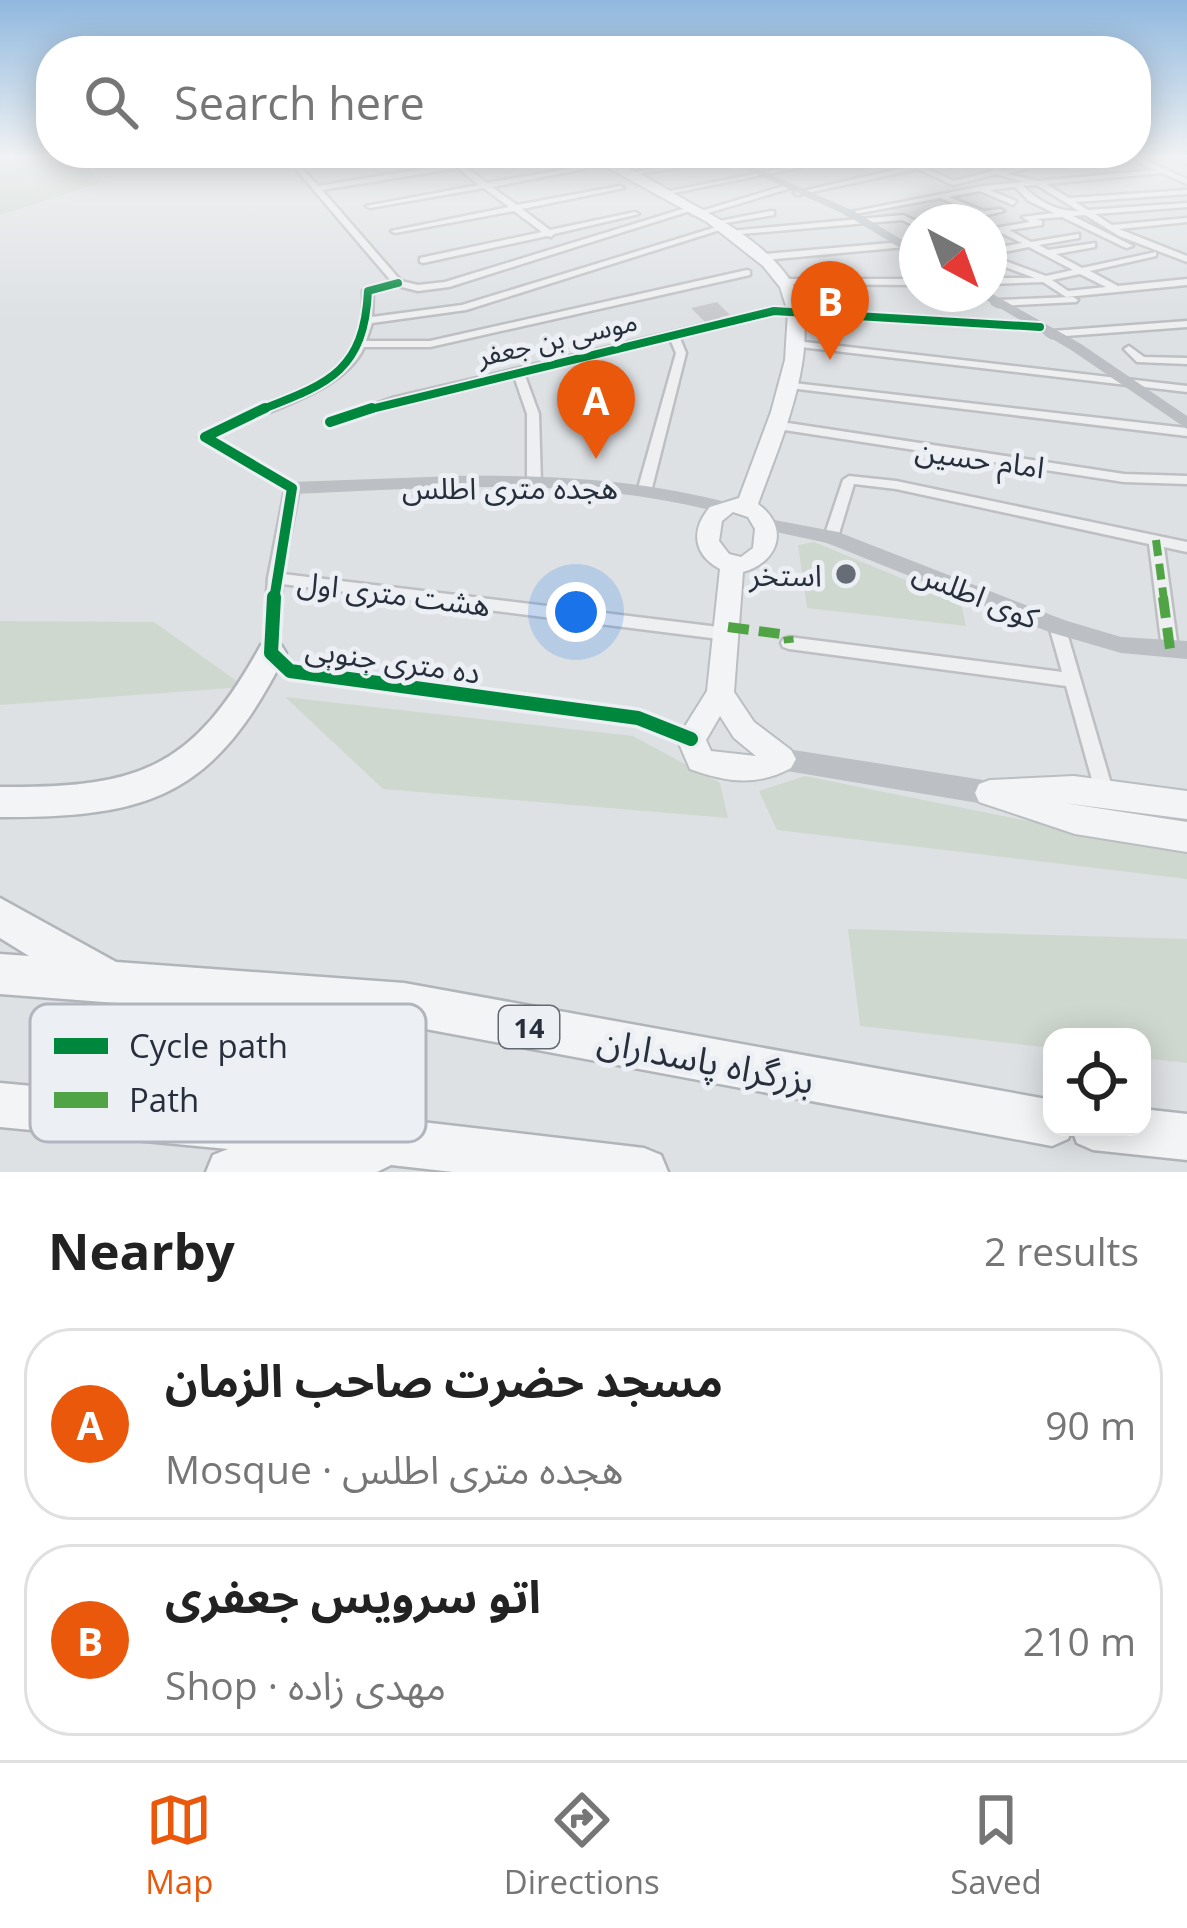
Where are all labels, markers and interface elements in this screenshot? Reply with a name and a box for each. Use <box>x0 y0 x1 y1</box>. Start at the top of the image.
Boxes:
search box <box>36 36 1151 168</box>
icon: search <box>78 69 144 135</box>
text: Search here <box>174 72 425 133</box>
north arrow <box>899 204 1007 312</box>
pin: B <box>791 261 869 360</box>
street label: موسی بن جعفر <box>472 302 641 375</box>
pin: A <box>557 360 635 459</box>
street label: امام حسین <box>912 429 1047 490</box>
street label: هجده متری اطلس <box>402 467 618 508</box>
street label: کوی اطلس <box>907 550 1045 638</box>
place label: استخر <box>748 554 822 595</box>
street label: هشت متری اول <box>295 561 493 625</box>
marker: استخر <box>833 561 859 587</box>
your location <box>546 582 606 642</box>
street label: ده متری جنوبی <box>303 627 483 693</box>
legend <box>30 1004 426 1142</box>
road number: 14 <box>499 1006 559 1048</box>
street label: بزرگراه پاسداران <box>594 1015 818 1105</box>
text: Cycle path <box>129 1023 288 1068</box>
map controls <box>1043 1028 1151 1136</box>
button: locate <box>1043 1028 1151 1136</box>
text: Path <box>129 1077 199 1122</box>
text: Nearby <box>48 1215 235 1285</box>
text: 2 results <box>984 1224 1139 1277</box>
text: مسجد حضرت صاحب الزمان <box>165 1349 723 1410</box>
text: A <box>77 1398 103 1451</box>
text: 90 m <box>1045 1398 1136 1451</box>
text: Mosque · هجده متری اطلس <box>165 1442 623 1495</box>
text: اتو سرویس جعفری <box>165 1565 541 1626</box>
text: B <box>77 1614 103 1667</box>
text: 210 m <box>1023 1614 1136 1667</box>
text: Shop · مهدی زاده <box>165 1658 446 1711</box>
tab: Map <box>145 1787 213 1904</box>
tab: Directions <box>504 1787 660 1904</box>
tab: Saved <box>950 1787 1042 1904</box>

